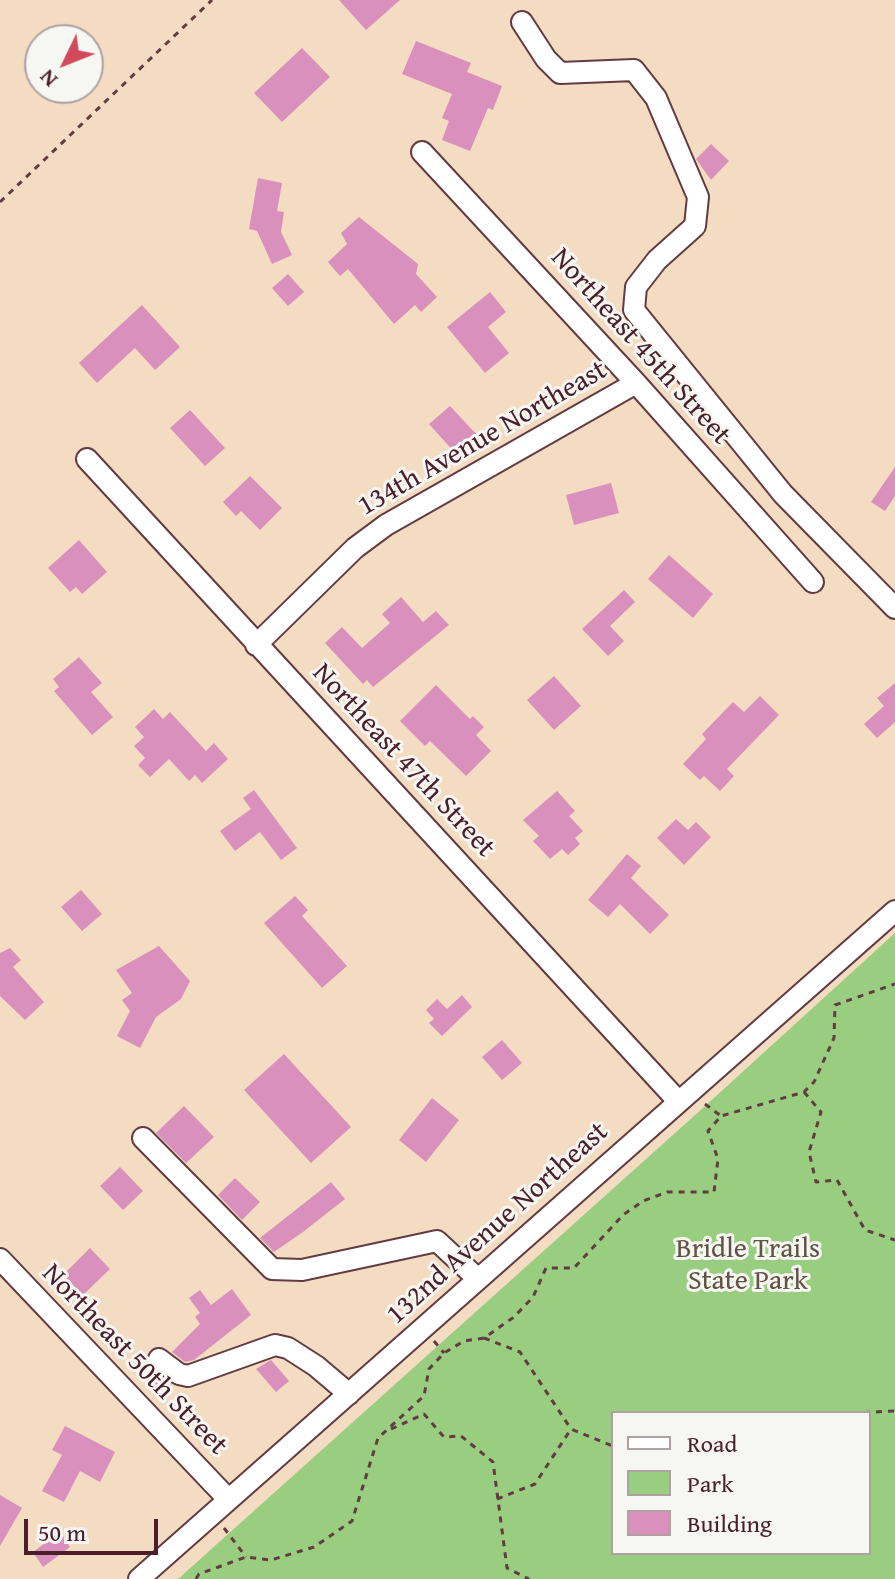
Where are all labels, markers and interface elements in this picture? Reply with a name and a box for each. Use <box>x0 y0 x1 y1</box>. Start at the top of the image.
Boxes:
north arrow <box>24 24 104 104</box>
text: N <box>31 63 65 95</box>
street label: Northeast 45th Street <box>543 242 737 452</box>
street label: 134th Avenue Northeast <box>353 354 613 524</box>
street label: Northeast 47th Street <box>304 657 502 865</box>
street label: 132nd Avenue Northeast <box>380 1116 616 1332</box>
park label: Bridle Trails State Park <box>676 1233 820 1299</box>
street label: Northeast 50th Street <box>34 1257 234 1463</box>
legend <box>611 1411 871 1555</box>
text: Road <box>687 1426 737 1461</box>
text: Park <box>687 1466 733 1501</box>
scale bar <box>28 1503 162 1553</box>
text: Building <box>687 1506 772 1541</box>
text: 50 m <box>38 1515 86 1550</box>

